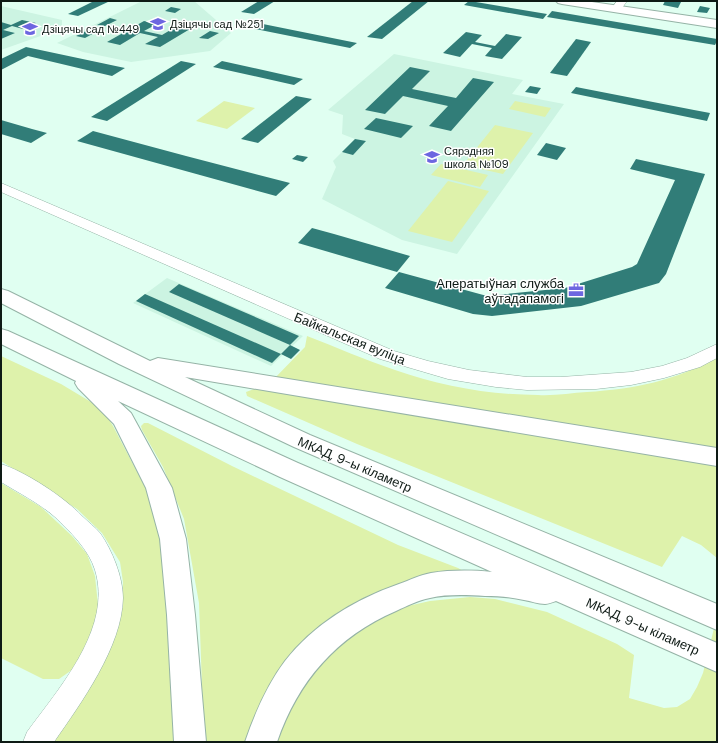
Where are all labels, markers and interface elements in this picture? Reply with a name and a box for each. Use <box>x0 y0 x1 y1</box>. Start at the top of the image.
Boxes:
school or university icon: Дзіцячы сад №251 <box>149 15 167 33</box>
place label: Дзіцячы сад №251 <box>170 17 263 31</box>
school or university icon: Дзіцячы сад №449 <box>21 20 39 38</box>
place label: Дзіцячы сад №449 <box>42 22 139 36</box>
place label: Сярэдняя школа №109 <box>444 144 509 171</box>
school or university icon: Сярэдняя школа №109 <box>423 148 441 166</box>
place label: Аператыўная служба аўтадапамогі <box>436 275 565 307</box>
office icon: Аператыўная служба аўтадапамогі <box>567 281 585 299</box>
street label: Байкальская вуліца <box>292 308 409 369</box>
street label: МКАД, 9-ы кіламетр <box>295 433 414 496</box>
street label: МКАД, 9-ы кіламетр <box>583 594 702 659</box>

